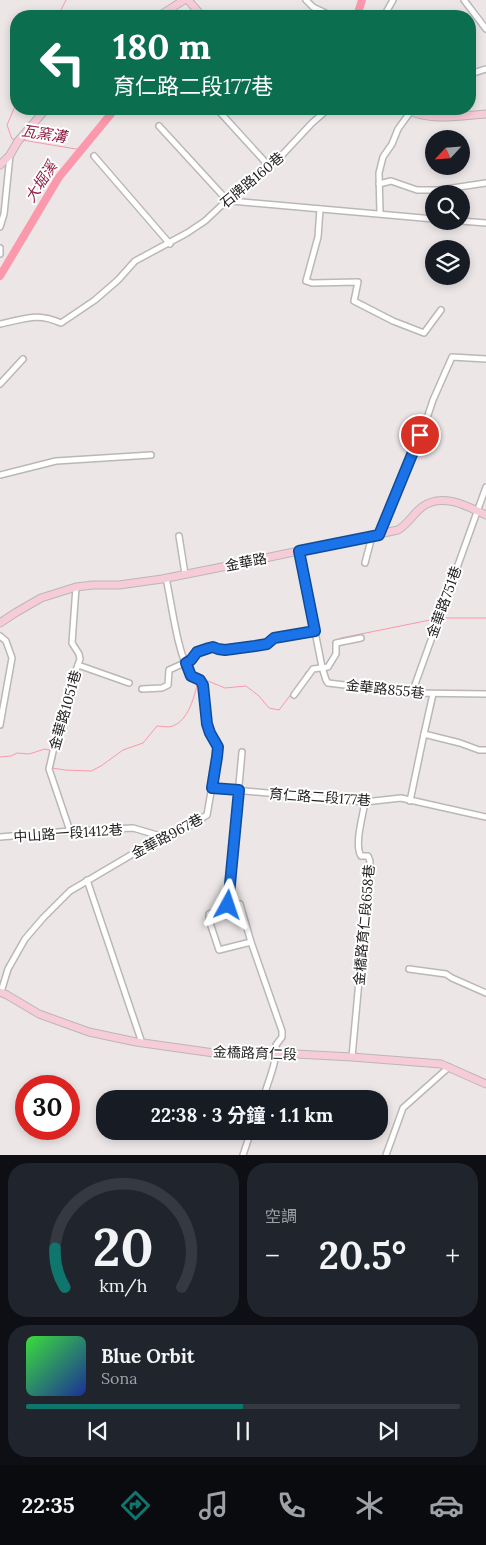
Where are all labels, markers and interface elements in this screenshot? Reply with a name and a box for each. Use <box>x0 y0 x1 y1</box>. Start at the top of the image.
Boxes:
text: 180 m <box>113 24 211 69</box>
icon: left <box>30 30 95 95</box>
text: 育仁路二段177巷 <box>113 72 273 100</box>
water label: 瓦窯溝 <box>20 121 70 147</box>
north arrow <box>425 130 470 175</box>
map controls <box>425 130 470 285</box>
street label: 石牌路160巷 <box>216 148 288 212</box>
water label: 大堀溪 <box>20 156 62 206</box>
button: search <box>425 185 470 230</box>
button: layers <box>425 240 470 285</box>
pin <box>399 414 441 456</box>
icon: arrive <box>406 421 434 449</box>
street label: 金華路 <box>224 549 268 575</box>
street label: 金華路751巷 <box>423 564 465 640</box>
street label: 金華路1051巷 <box>45 668 85 752</box>
street label: 金華路855巷 <box>345 676 425 702</box>
street label: 育仁路二段177巷 <box>268 784 372 810</box>
street label: 金華路967巷 <box>128 810 206 862</box>
street label: 中山路一段1412巷 <box>13 820 123 846</box>
street label: 金橋路育仁段658巷 <box>350 864 378 986</box>
position arrow <box>201 878 253 930</box>
street label: 金橋路育仁段 <box>213 1043 297 1063</box>
speed limit sign: 30 <box>15 1075 80 1140</box>
text: 22:38 · 3 分鐘 · 1.1 km <box>151 1103 333 1127</box>
text: 空調 <box>265 1206 297 1226</box>
text: 20 <box>93 1214 154 1280</box>
text: 20.5° <box>319 1231 406 1279</box>
text: − <box>265 1238 280 1274</box>
text: + <box>445 1238 460 1274</box>
text: km/h <box>99 1274 148 1297</box>
text: Blue Orbit <box>101 1344 195 1368</box>
text: Sona <box>101 1368 137 1388</box>
icon: previous <box>84 1417 112 1445</box>
icon: pause <box>229 1417 257 1445</box>
icon: next <box>374 1417 402 1445</box>
icon: directions <box>118 1488 153 1523</box>
icon: music <box>196 1488 231 1523</box>
icon: phone <box>274 1488 309 1523</box>
icon: climate <box>352 1488 387 1523</box>
icon: car <box>429 1488 464 1523</box>
text: 22:35 <box>21 1491 75 1519</box>

